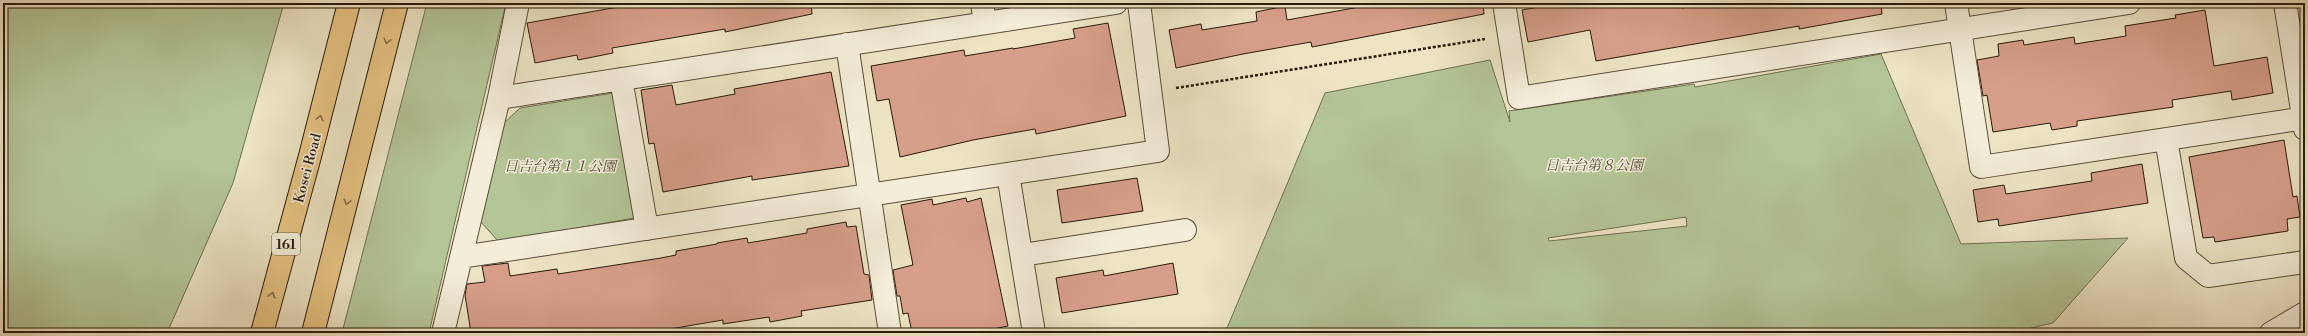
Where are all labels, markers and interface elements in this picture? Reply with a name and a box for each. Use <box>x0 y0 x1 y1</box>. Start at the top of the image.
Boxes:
one-way arrow <box>384 38 392 44</box>
one-way arrow <box>315 115 324 122</box>
street label: Kosei Road <box>290 132 326 205</box>
park label: 日吉台第８公園 <box>1545 157 1645 175</box>
park label: 日吉台第１１公園 <box>504 158 618 176</box>
one-way arrow <box>343 198 352 205</box>
road number: 161 <box>272 233 300 255</box>
one-way arrow <box>267 292 276 299</box>

